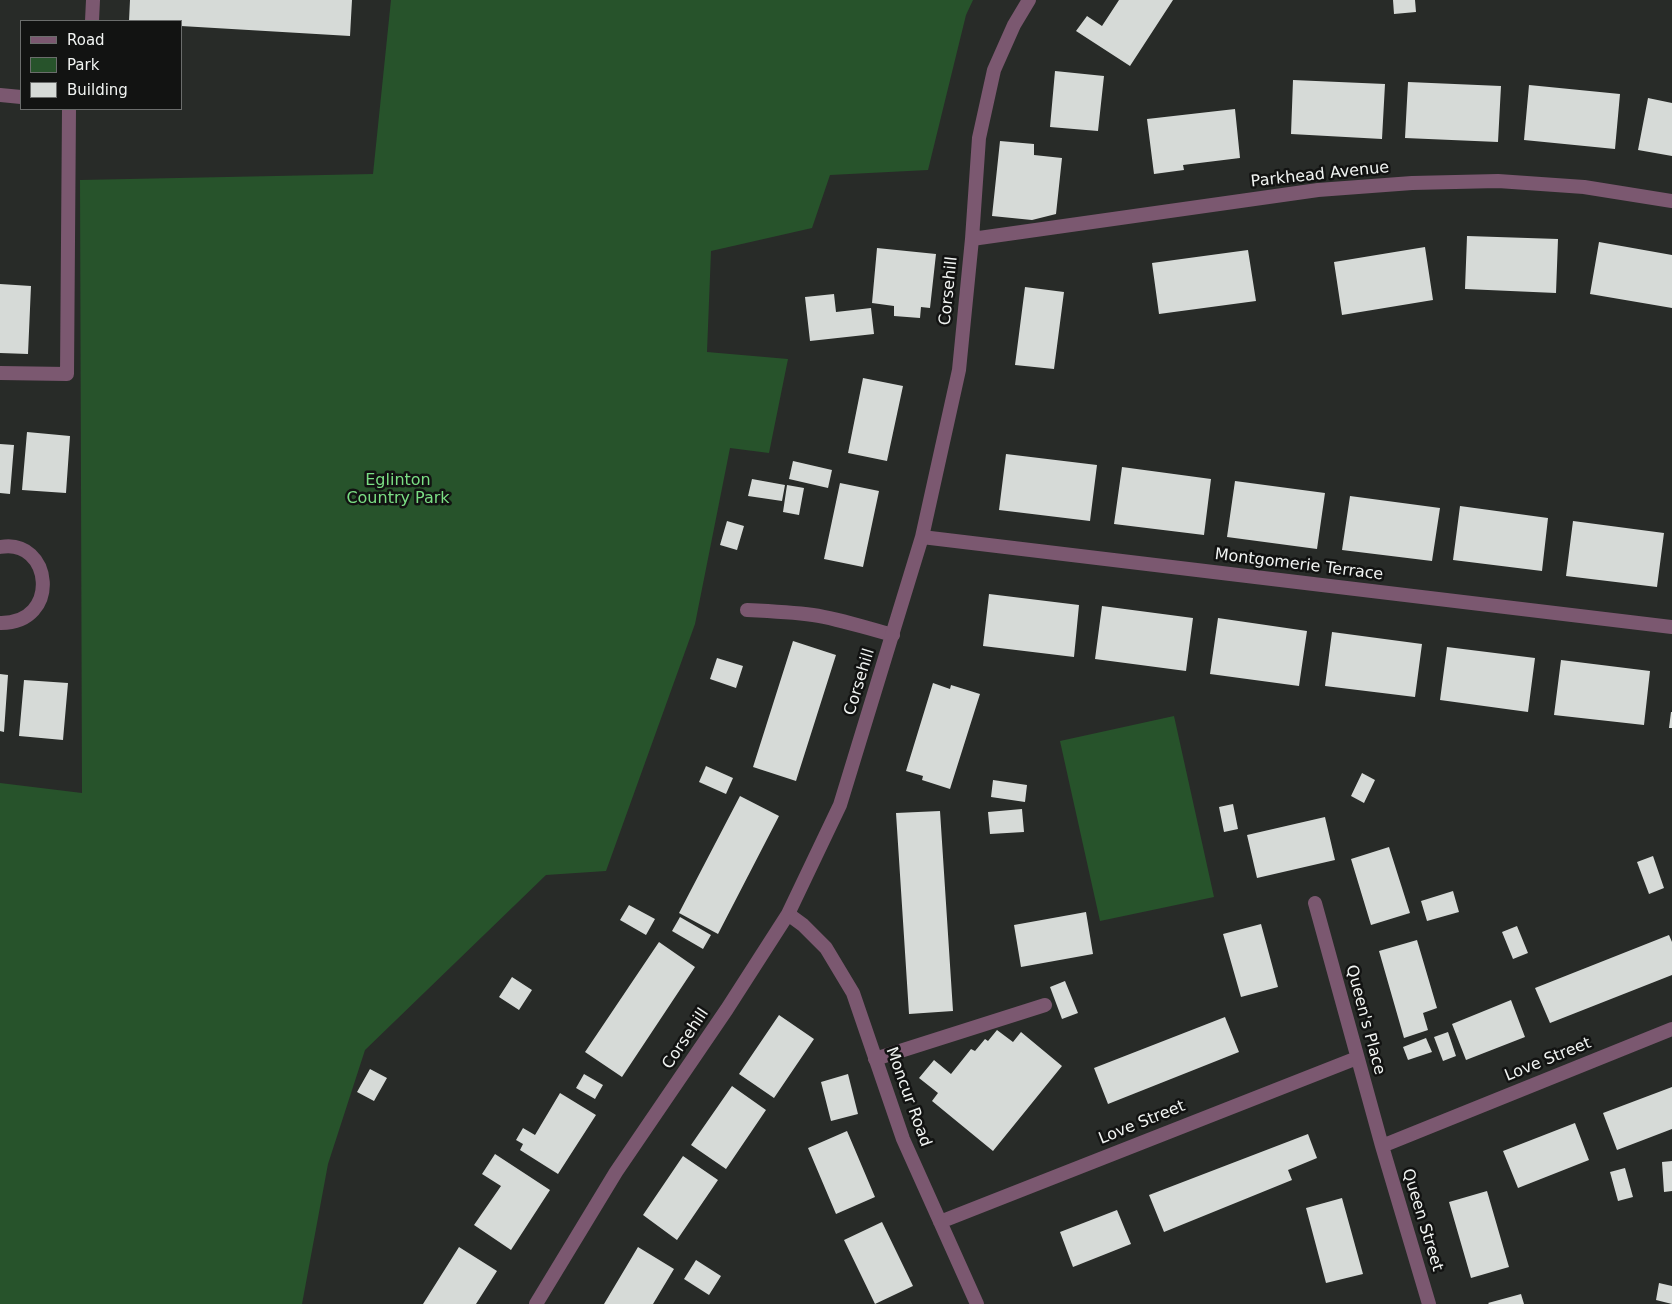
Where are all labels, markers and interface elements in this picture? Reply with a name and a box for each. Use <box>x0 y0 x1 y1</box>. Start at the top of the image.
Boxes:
legend <box>20 20 182 110</box>
text: Road <box>67 31 105 49</box>
text: Park <box>67 56 99 74</box>
text: Building <box>67 81 128 99</box>
street label: Parkhead Avenue <box>1250 158 1390 192</box>
street label: Corsehill <box>936 256 962 326</box>
park label: Eglinton Country Park <box>346 471 450 509</box>
street label: Montgomerie Terrace <box>1214 545 1384 585</box>
street label: Corsehill <box>841 646 879 718</box>
street label: Queen's Place <box>1341 963 1389 1077</box>
street label: Corsehill <box>659 1005 713 1073</box>
street label: Love Street <box>1502 1034 1594 1086</box>
street label: Moncur Road <box>881 1045 935 1149</box>
street label: Love Street <box>1096 1097 1188 1149</box>
street label: Queen Street <box>1397 1166 1447 1274</box>

